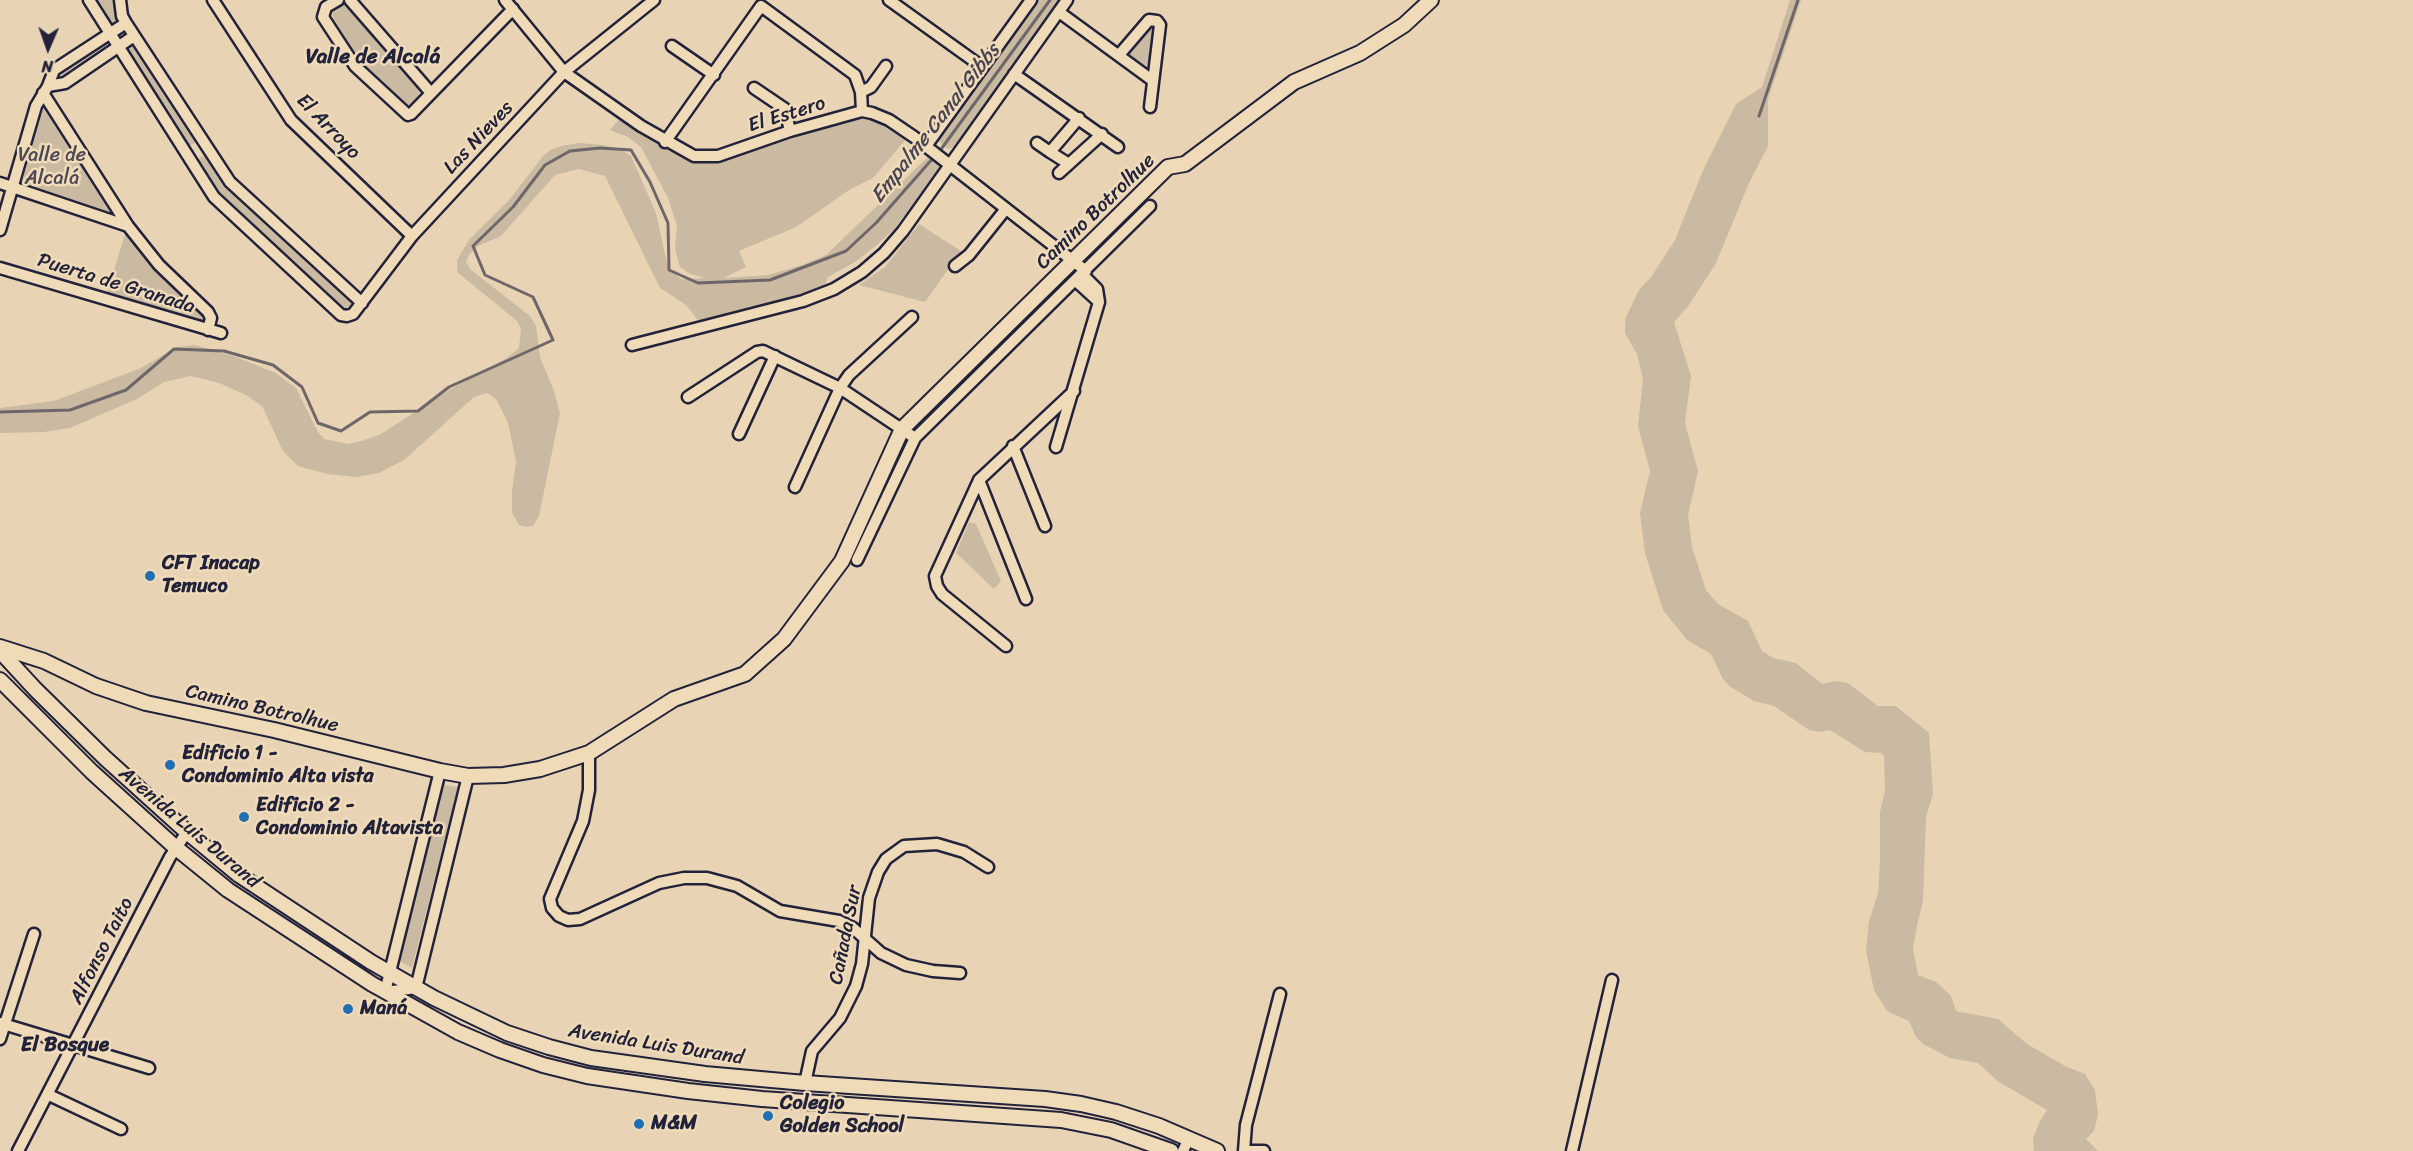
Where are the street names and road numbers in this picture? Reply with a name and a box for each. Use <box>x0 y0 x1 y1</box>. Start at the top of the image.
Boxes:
street label: El Arroyo <box>291 89 365 165</box>
street label: El Estero <box>745 92 829 138</box>
street label: Las Nieves <box>439 96 519 180</box>
street label: Camino Botrolhue <box>1031 149 1161 275</box>
street label: Puerta de Granada <box>34 249 198 319</box>
street label: Camino Botrolhue <box>183 680 341 738</box>
street label: Avenida Luis Durand <box>114 762 264 894</box>
street label: Cañada Sur <box>825 883 867 987</box>
street label: Alfonso Taito <box>65 894 139 1008</box>
street label: Avenida Luis Durand <box>567 1019 745 1071</box>

